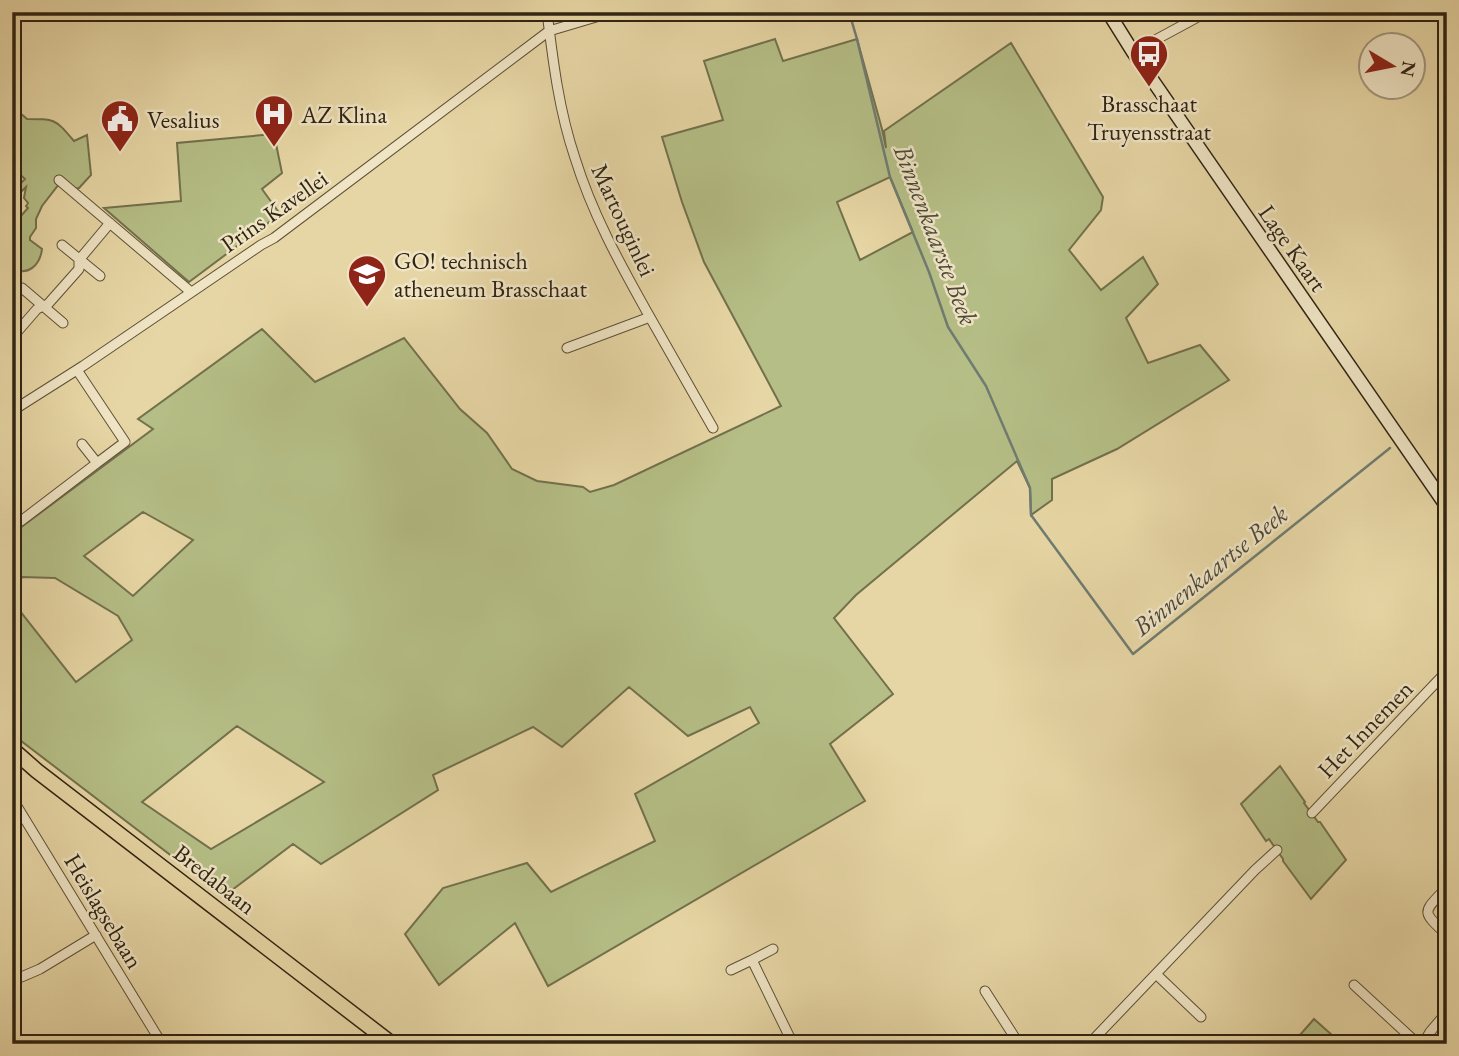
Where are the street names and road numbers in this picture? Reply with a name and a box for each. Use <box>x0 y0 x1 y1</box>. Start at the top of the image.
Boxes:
street label: Martouginlei <box>584 159 664 281</box>
street label: Prins Kavellei <box>214 163 334 259</box>
street label: Lage Kaart <box>1252 198 1334 298</box>
street label: Het Innemen <box>1311 673 1420 785</box>
street label: Bredabaan <box>167 837 263 921</box>
street label: Heislagsebaan <box>57 848 151 975</box>

